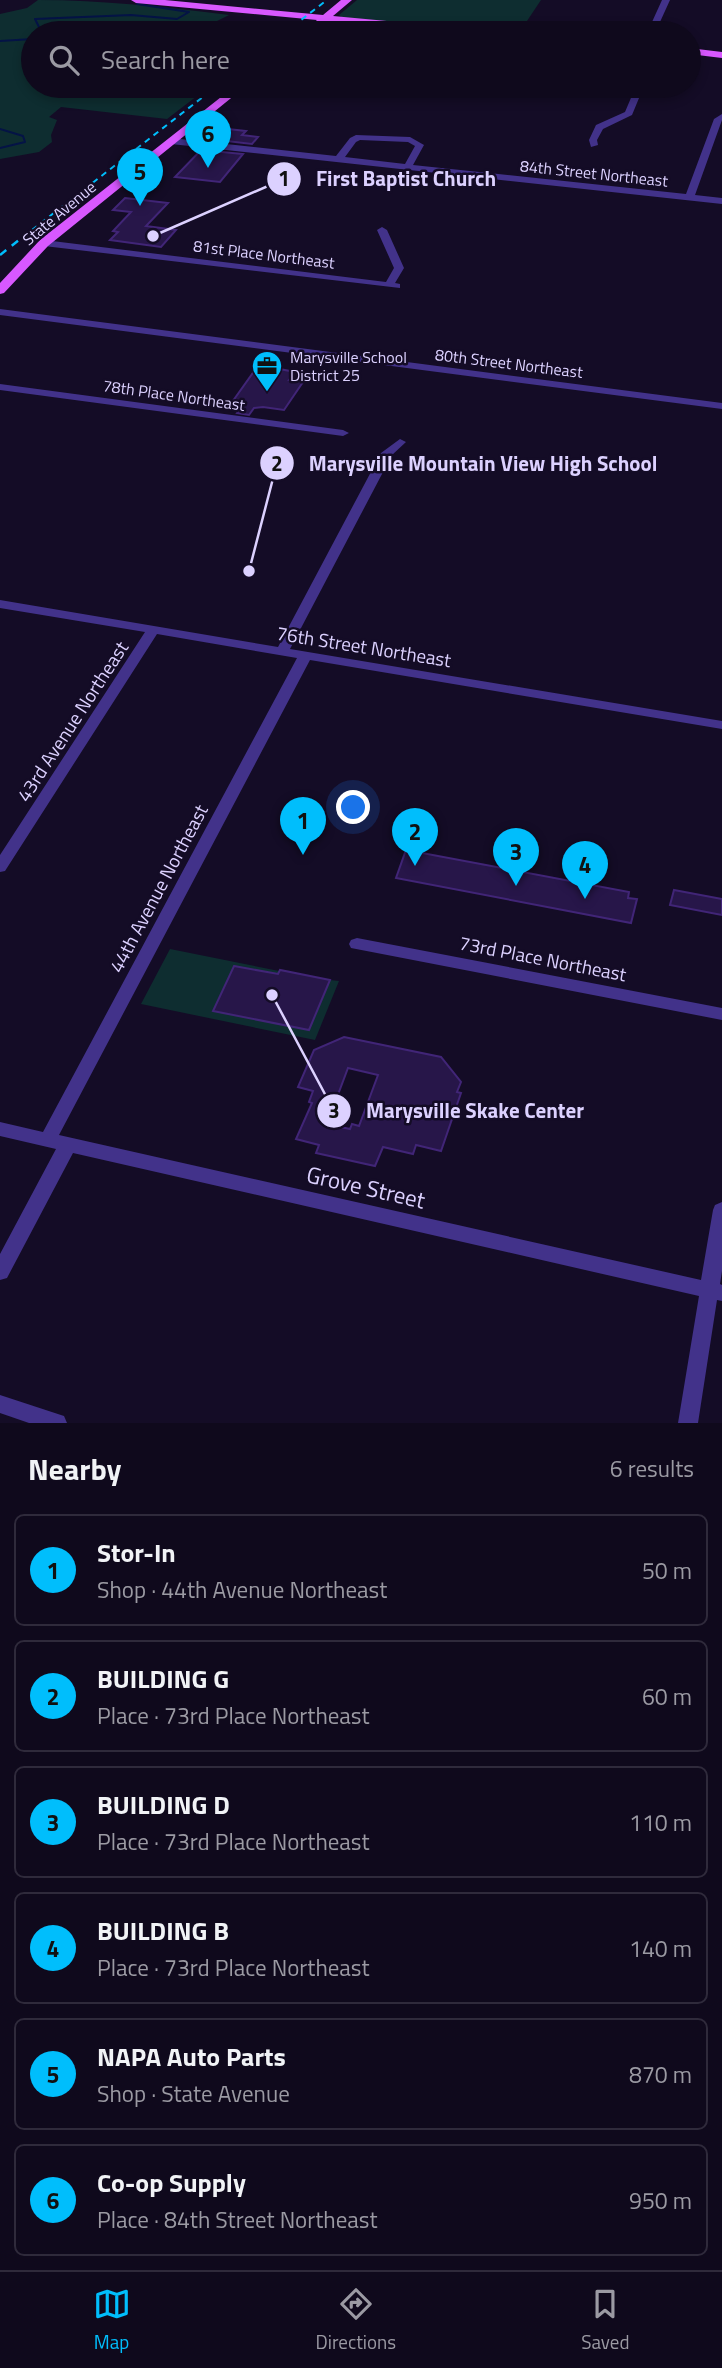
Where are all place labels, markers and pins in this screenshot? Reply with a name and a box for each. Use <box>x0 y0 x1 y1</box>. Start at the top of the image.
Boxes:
pin: 6 <box>185 110 231 168</box>
pin: 5 <box>117 148 163 206</box>
callout: First Baptist Church <box>267 158 510 200</box>
place label: Marysville School District 25 <box>290 345 407 387</box>
office icon: Marysville School District 25 <box>250 349 284 393</box>
callout: Marysville Mountain View High School <box>260 442 671 484</box>
pin: 1 <box>280 797 326 855</box>
pin: 2 <box>392 808 438 866</box>
pin: 3 <box>493 828 539 886</box>
pin: 4 <box>562 841 608 899</box>
callout: Marysville Skake Center <box>317 1090 598 1132</box>

